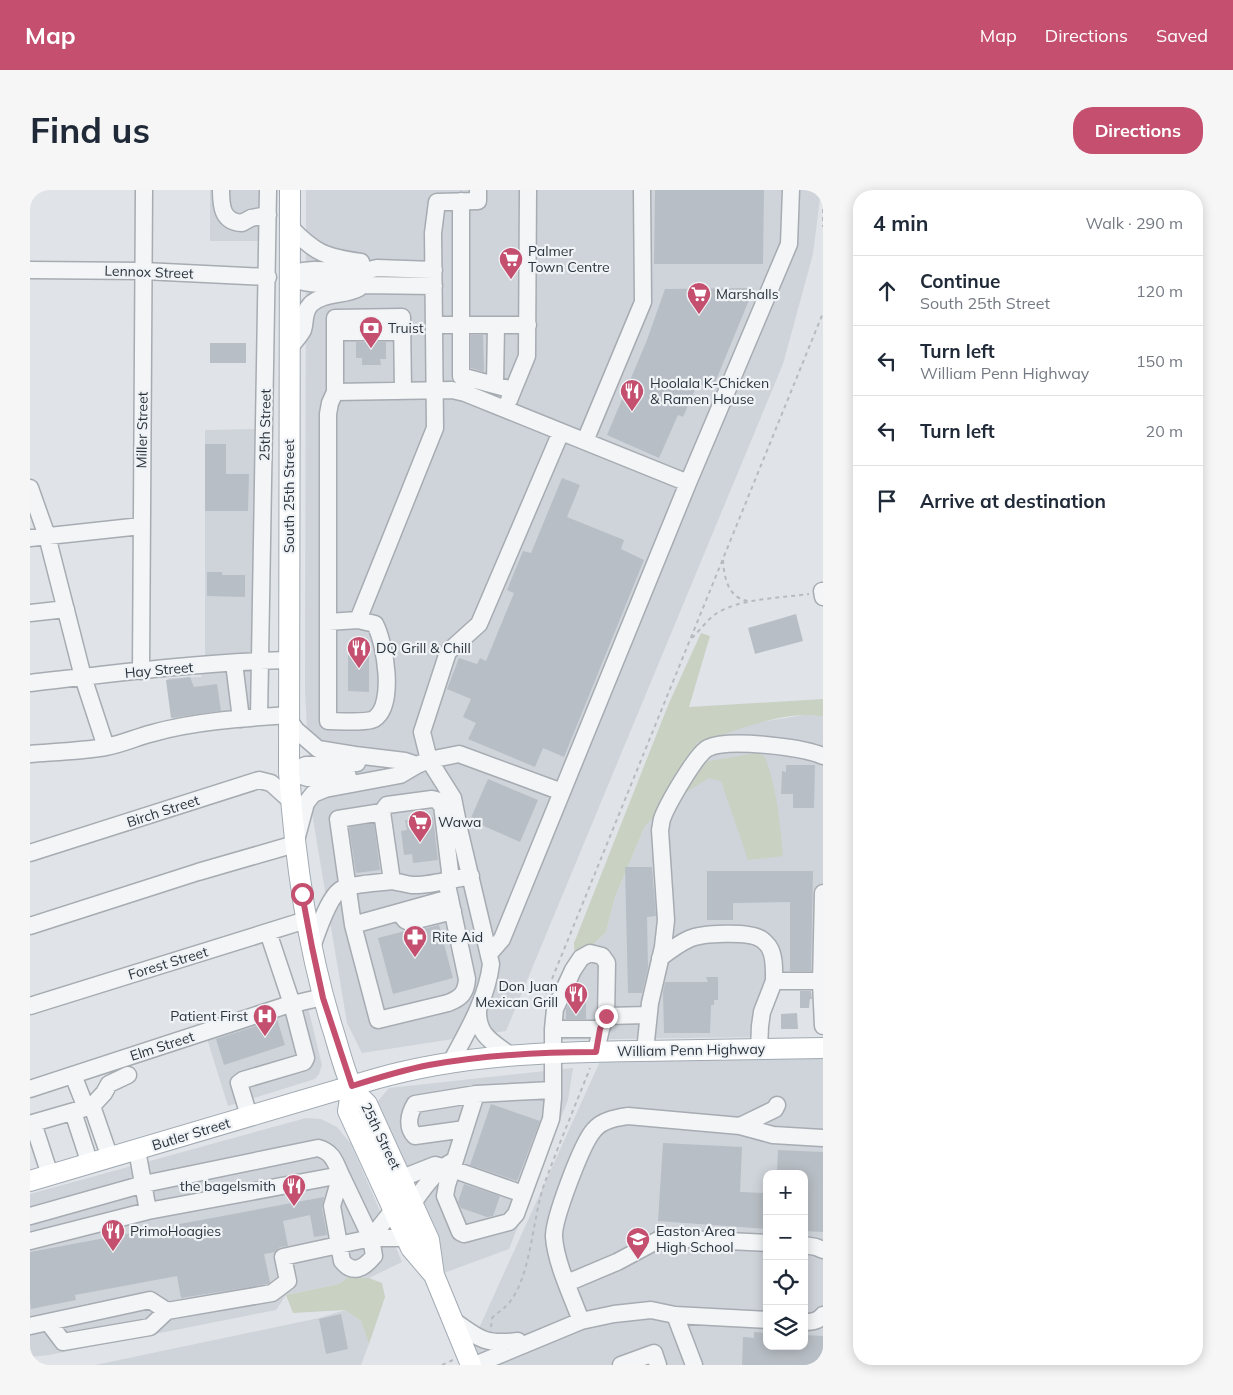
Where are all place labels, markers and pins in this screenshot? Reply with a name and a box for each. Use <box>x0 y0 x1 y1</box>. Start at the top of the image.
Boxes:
place label: Palmer Town Centre <box>528 242 610 276</box>
supermarket icon: Palmer Town Centre <box>498 246 524 280</box>
supermarket icon: Marshalls <box>686 281 712 315</box>
place label: Marshalls <box>716 285 779 303</box>
bank icon: Truist <box>358 315 384 349</box>
place label: Truist <box>388 319 424 337</box>
place label: Hoolala K-Chicken & Ramen House <box>650 374 769 408</box>
restaurant icon: Hoolala K-Chicken & Ramen House <box>619 378 645 412</box>
restaurant icon: DQ Grill & Chill <box>346 635 372 669</box>
place label: DQ Grill & Chill <box>376 639 471 657</box>
supermarket icon: Wawa <box>407 809 433 843</box>
place label: Wawa <box>438 813 482 831</box>
pharmacy icon: Rite Aid <box>402 924 428 958</box>
place label: Rite Aid <box>432 928 483 946</box>
place label: Don Juan Mexican Grill <box>475 977 558 1011</box>
restaurant icon: Don Juan Mexican Grill <box>563 981 589 1015</box>
hospital icon: Patient First <box>252 1003 278 1037</box>
place label: Patient First <box>170 1007 248 1025</box>
restaurant icon: the bagelsmith <box>281 1173 307 1207</box>
place label: the bagelsmith <box>180 1177 276 1195</box>
restaurant icon: PrimoHoagies <box>100 1218 126 1252</box>
place label: PrimoHoagies <box>130 1222 221 1240</box>
place label: Easton Area High School <box>656 1222 735 1256</box>
school or university icon: Easton Area High School <box>625 1226 651 1260</box>

